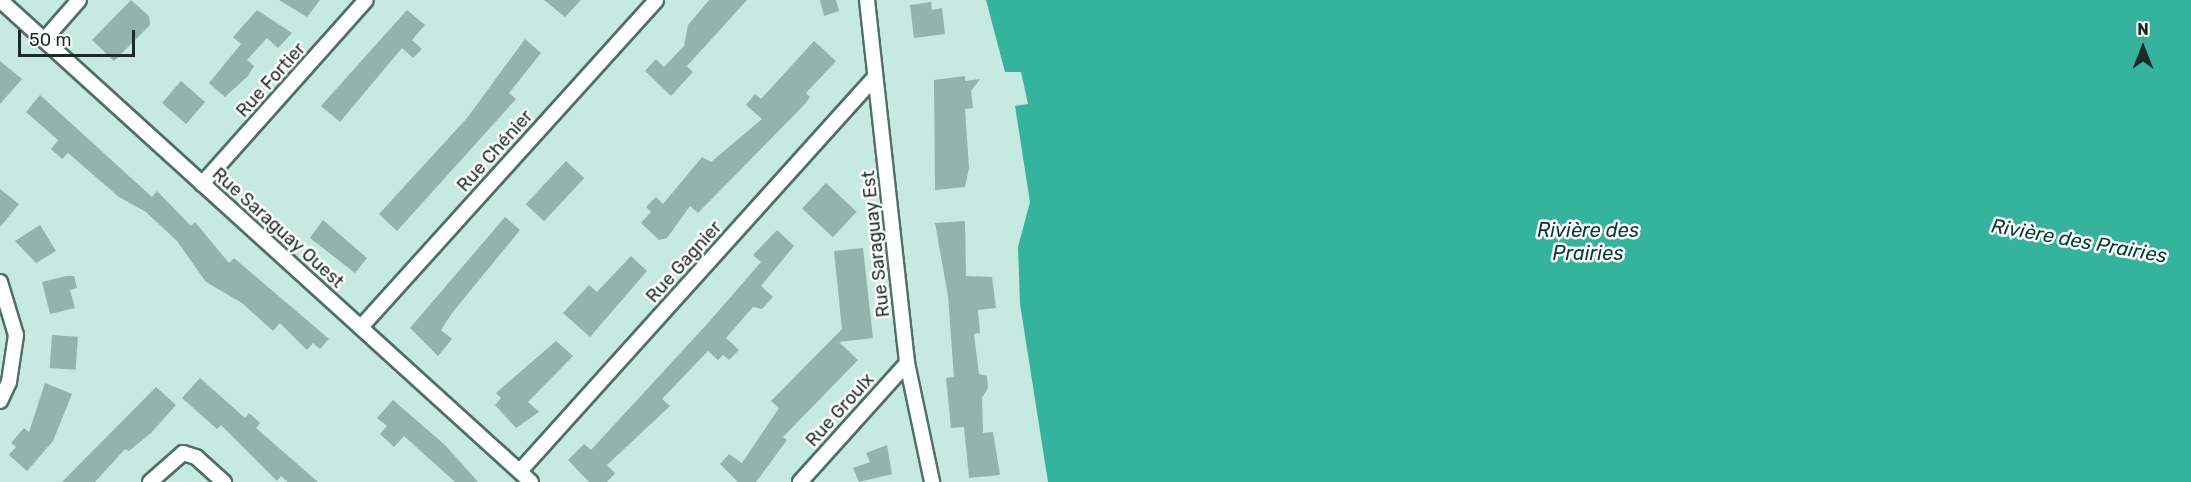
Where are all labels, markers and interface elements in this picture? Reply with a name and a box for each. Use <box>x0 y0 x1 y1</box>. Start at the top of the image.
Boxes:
scale bar <box>21 18 138 56</box>
north arrow <box>2113 18 2173 78</box>
text: N <box>2137 20 2149 39</box>
text: 50 m <box>29 29 72 51</box>
street label: Rue Fortier <box>232 38 310 122</box>
street label: Rue Chénier <box>453 106 537 196</box>
street label: Rue Saraguay Ouest <box>208 163 348 293</box>
street label: Rue Saraguay Est <box>858 169 894 319</box>
water label: Rivière des Prairies <box>1989 214 2169 268</box>
street label: Rue Gagnier <box>642 217 726 307</box>
water label: Rivière des Prairies <box>1537 218 1639 265</box>
street label: Rue Groulx <box>801 369 879 451</box>

